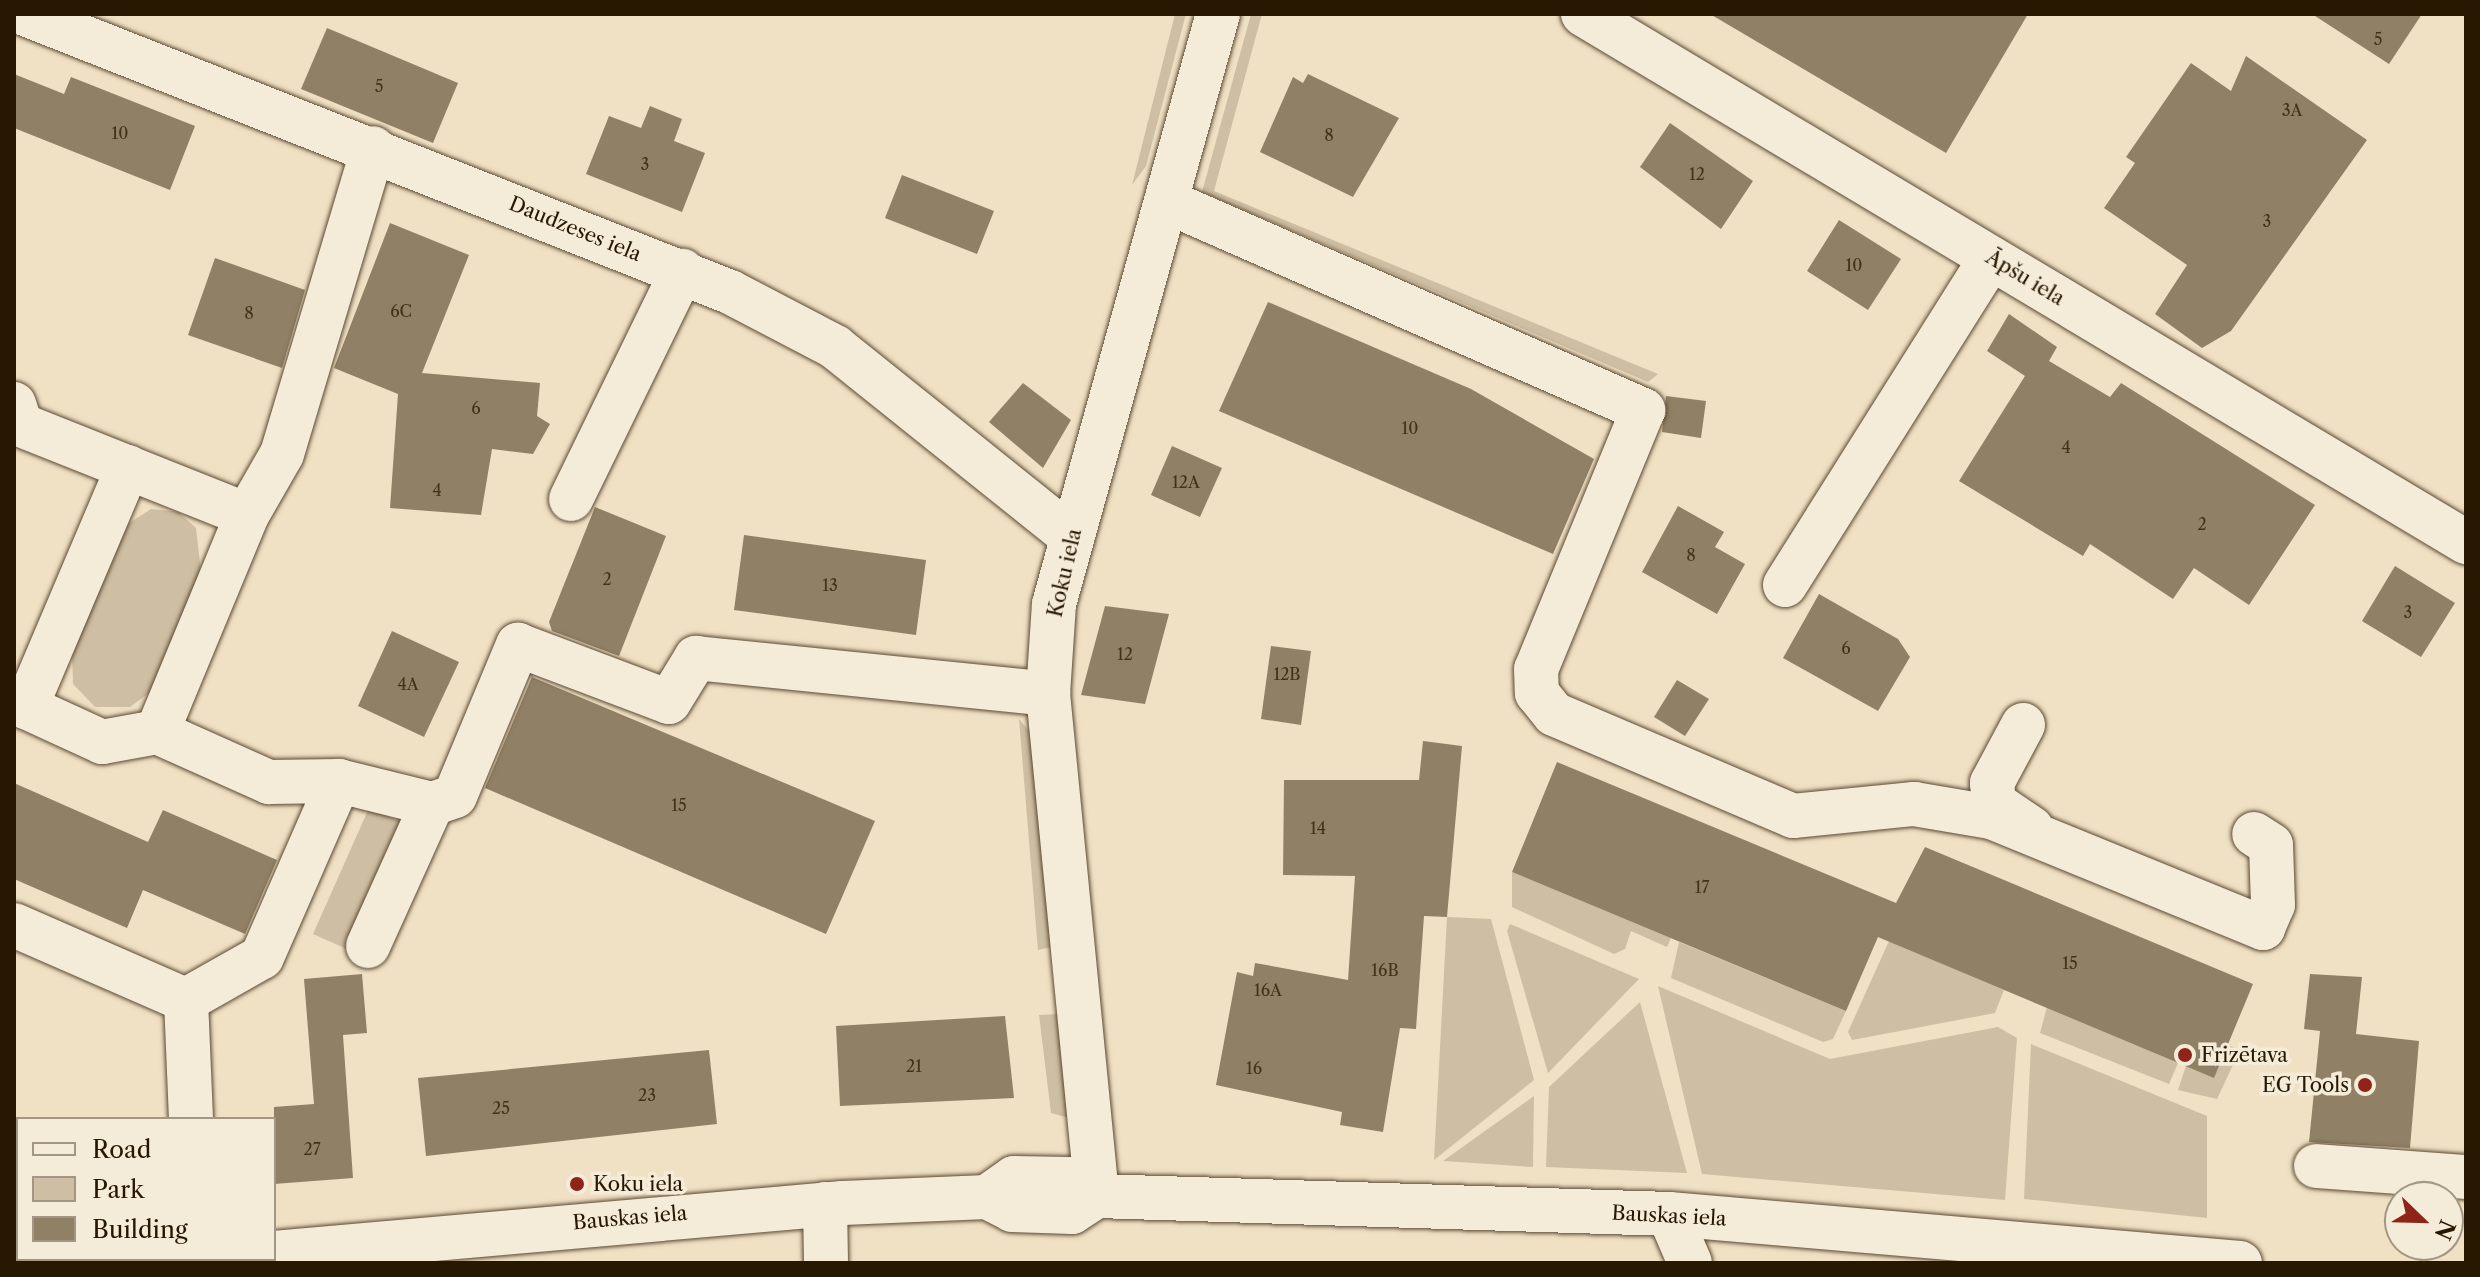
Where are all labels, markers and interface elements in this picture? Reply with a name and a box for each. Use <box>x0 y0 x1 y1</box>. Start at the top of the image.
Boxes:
house number: 5 <box>2374 29 2382 49</box>
house number: 5 <box>375 76 383 96</box>
house number: 3A <box>2282 100 2302 120</box>
house number: 10 <box>112 123 128 143</box>
house number: 8 <box>1324 125 1334 145</box>
house number: 3 <box>641 154 649 174</box>
house number: 12 <box>1689 164 1705 184</box>
street label: Daudzeses iela <box>505 192 645 266</box>
house number: 3 <box>2263 211 2271 231</box>
street label: Āpšu iela <box>1981 245 2069 311</box>
house number: 10 <box>1846 255 1862 275</box>
house number: 6C <box>390 301 412 321</box>
house number: 8 <box>244 303 254 323</box>
house number: 6 <box>471 398 481 418</box>
house number: 10 <box>1402 418 1418 438</box>
house number: 4 <box>2061 437 2071 457</box>
house number: 12A <box>1172 472 1200 492</box>
house number: 4 <box>432 480 442 500</box>
house number: 2 <box>2197 514 2207 534</box>
street label: Koku iela <box>1043 526 1087 620</box>
house number: 8 <box>1686 545 1696 565</box>
house number: 2 <box>602 569 612 589</box>
house number: 13 <box>822 575 838 595</box>
house number: 3 <box>2404 602 2412 622</box>
house number: 6 <box>1841 638 1851 658</box>
house number: 12 <box>1117 644 1133 664</box>
house number: 12B <box>1273 664 1301 684</box>
house number: 4A <box>397 674 419 694</box>
house number: 15 <box>671 795 687 815</box>
house number: 14 <box>1310 818 1326 838</box>
house number: 17 <box>1695 877 1709 897</box>
house number: 15 <box>2062 953 2078 973</box>
house number: 16B <box>1371 960 1399 980</box>
house number: 16A <box>1254 980 1282 1000</box>
place label: Frizētava <box>2201 1043 2288 1067</box>
marker: Frizētava <box>2176 1046 2194 1064</box>
house number: 21 <box>906 1056 922 1076</box>
house number: 16 <box>1246 1058 1262 1078</box>
place label: EG Tools <box>2262 1073 2349 1097</box>
marker: EG Tools <box>2356 1076 2374 1094</box>
house number: 23 <box>638 1085 656 1105</box>
house number: 25 <box>492 1098 510 1118</box>
legend <box>16 1117 276 1261</box>
text: Road <box>92 1135 151 1164</box>
house number: 27 <box>303 1139 321 1159</box>
place label: Koku iela <box>593 1172 683 1196</box>
text: Park <box>92 1175 144 1204</box>
marker: Koku iela <box>568 1175 586 1193</box>
north arrow <box>2384 1181 2464 1261</box>
street label: Bauskas iela <box>572 1201 688 1235</box>
street label: Bauskas iela <box>1611 1201 1727 1231</box>
text: Building <box>92 1215 188 1244</box>
text: N <box>2429 1216 2461 1244</box>

